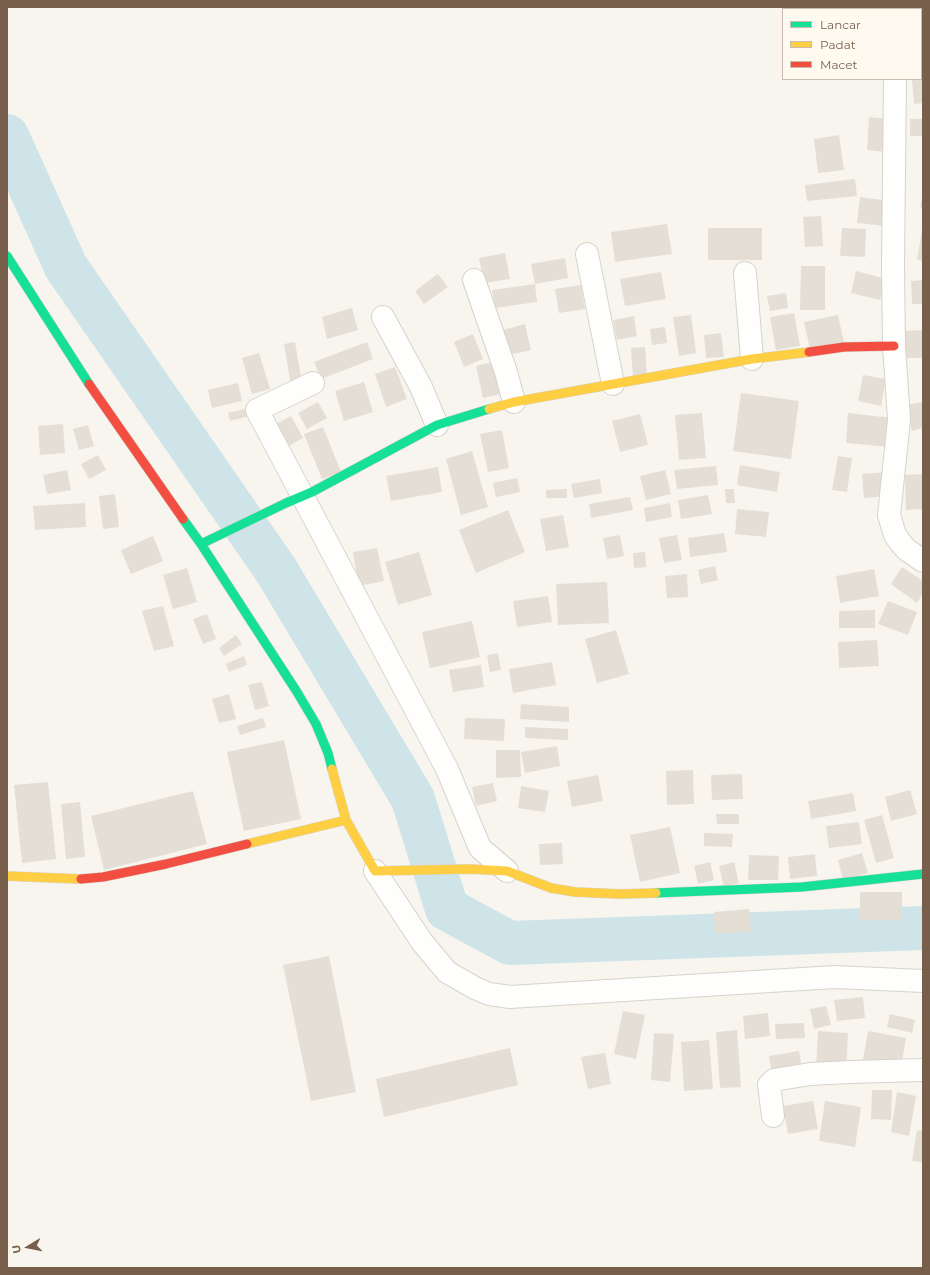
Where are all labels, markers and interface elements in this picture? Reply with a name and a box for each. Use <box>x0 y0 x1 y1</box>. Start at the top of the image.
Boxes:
legend <box>782 8 922 80</box>
text: Lancar <box>820 17 861 32</box>
text: Padat <box>820 37 856 52</box>
text: Macet <box>820 57 857 72</box>
north arrow <box>8 1227 48 1267</box>
text: U <box>9 1244 24 1255</box>

